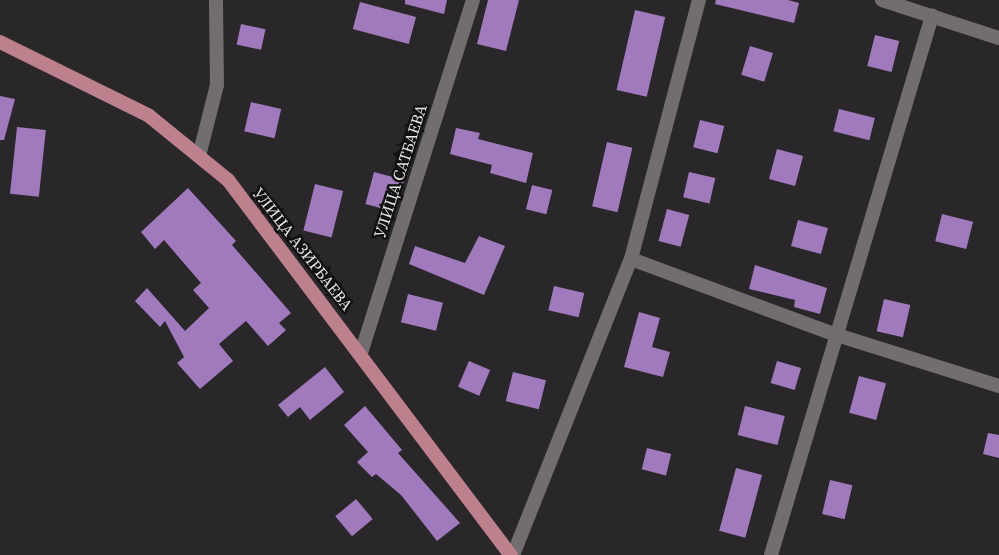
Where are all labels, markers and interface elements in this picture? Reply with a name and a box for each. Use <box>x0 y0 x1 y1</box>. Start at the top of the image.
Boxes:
street label: УЛИЦА САТБАЕВА <box>369 102 431 240</box>
street label: УЛИЦА АЗИРБАЕВА <box>249 184 357 314</box>

